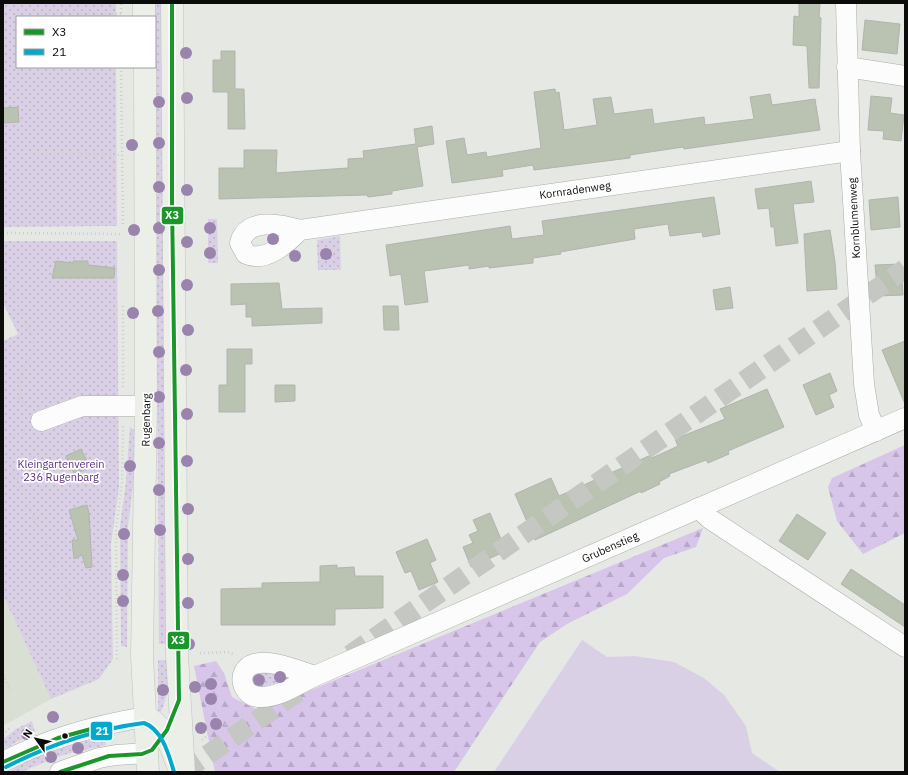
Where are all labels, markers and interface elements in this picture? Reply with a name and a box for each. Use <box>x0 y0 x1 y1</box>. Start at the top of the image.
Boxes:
legend <box>16 16 156 68</box>
text: X3 <box>52 24 67 39</box>
text: 21 <box>52 44 66 59</box>
street label: Kornblumenweg <box>845 177 863 259</box>
street label: Kornradenweg <box>538 178 612 202</box>
line badge: X3 <box>161 206 184 225</box>
text: X3 <box>165 208 179 222</box>
street label: Rugenbarg <box>139 393 153 447</box>
park label: Kleingartenverein 236 Rugenbarg <box>17 457 105 484</box>
street label: Grubenstieg <box>580 528 641 566</box>
line badge: X3 <box>167 631 190 650</box>
text: X3 <box>171 633 185 647</box>
north arrow <box>16 719 56 759</box>
line badge: 21 <box>90 721 113 741</box>
text: 21 <box>95 724 109 738</box>
text: N <box>20 726 36 741</box>
unlabelled marker <box>60 731 70 741</box>

